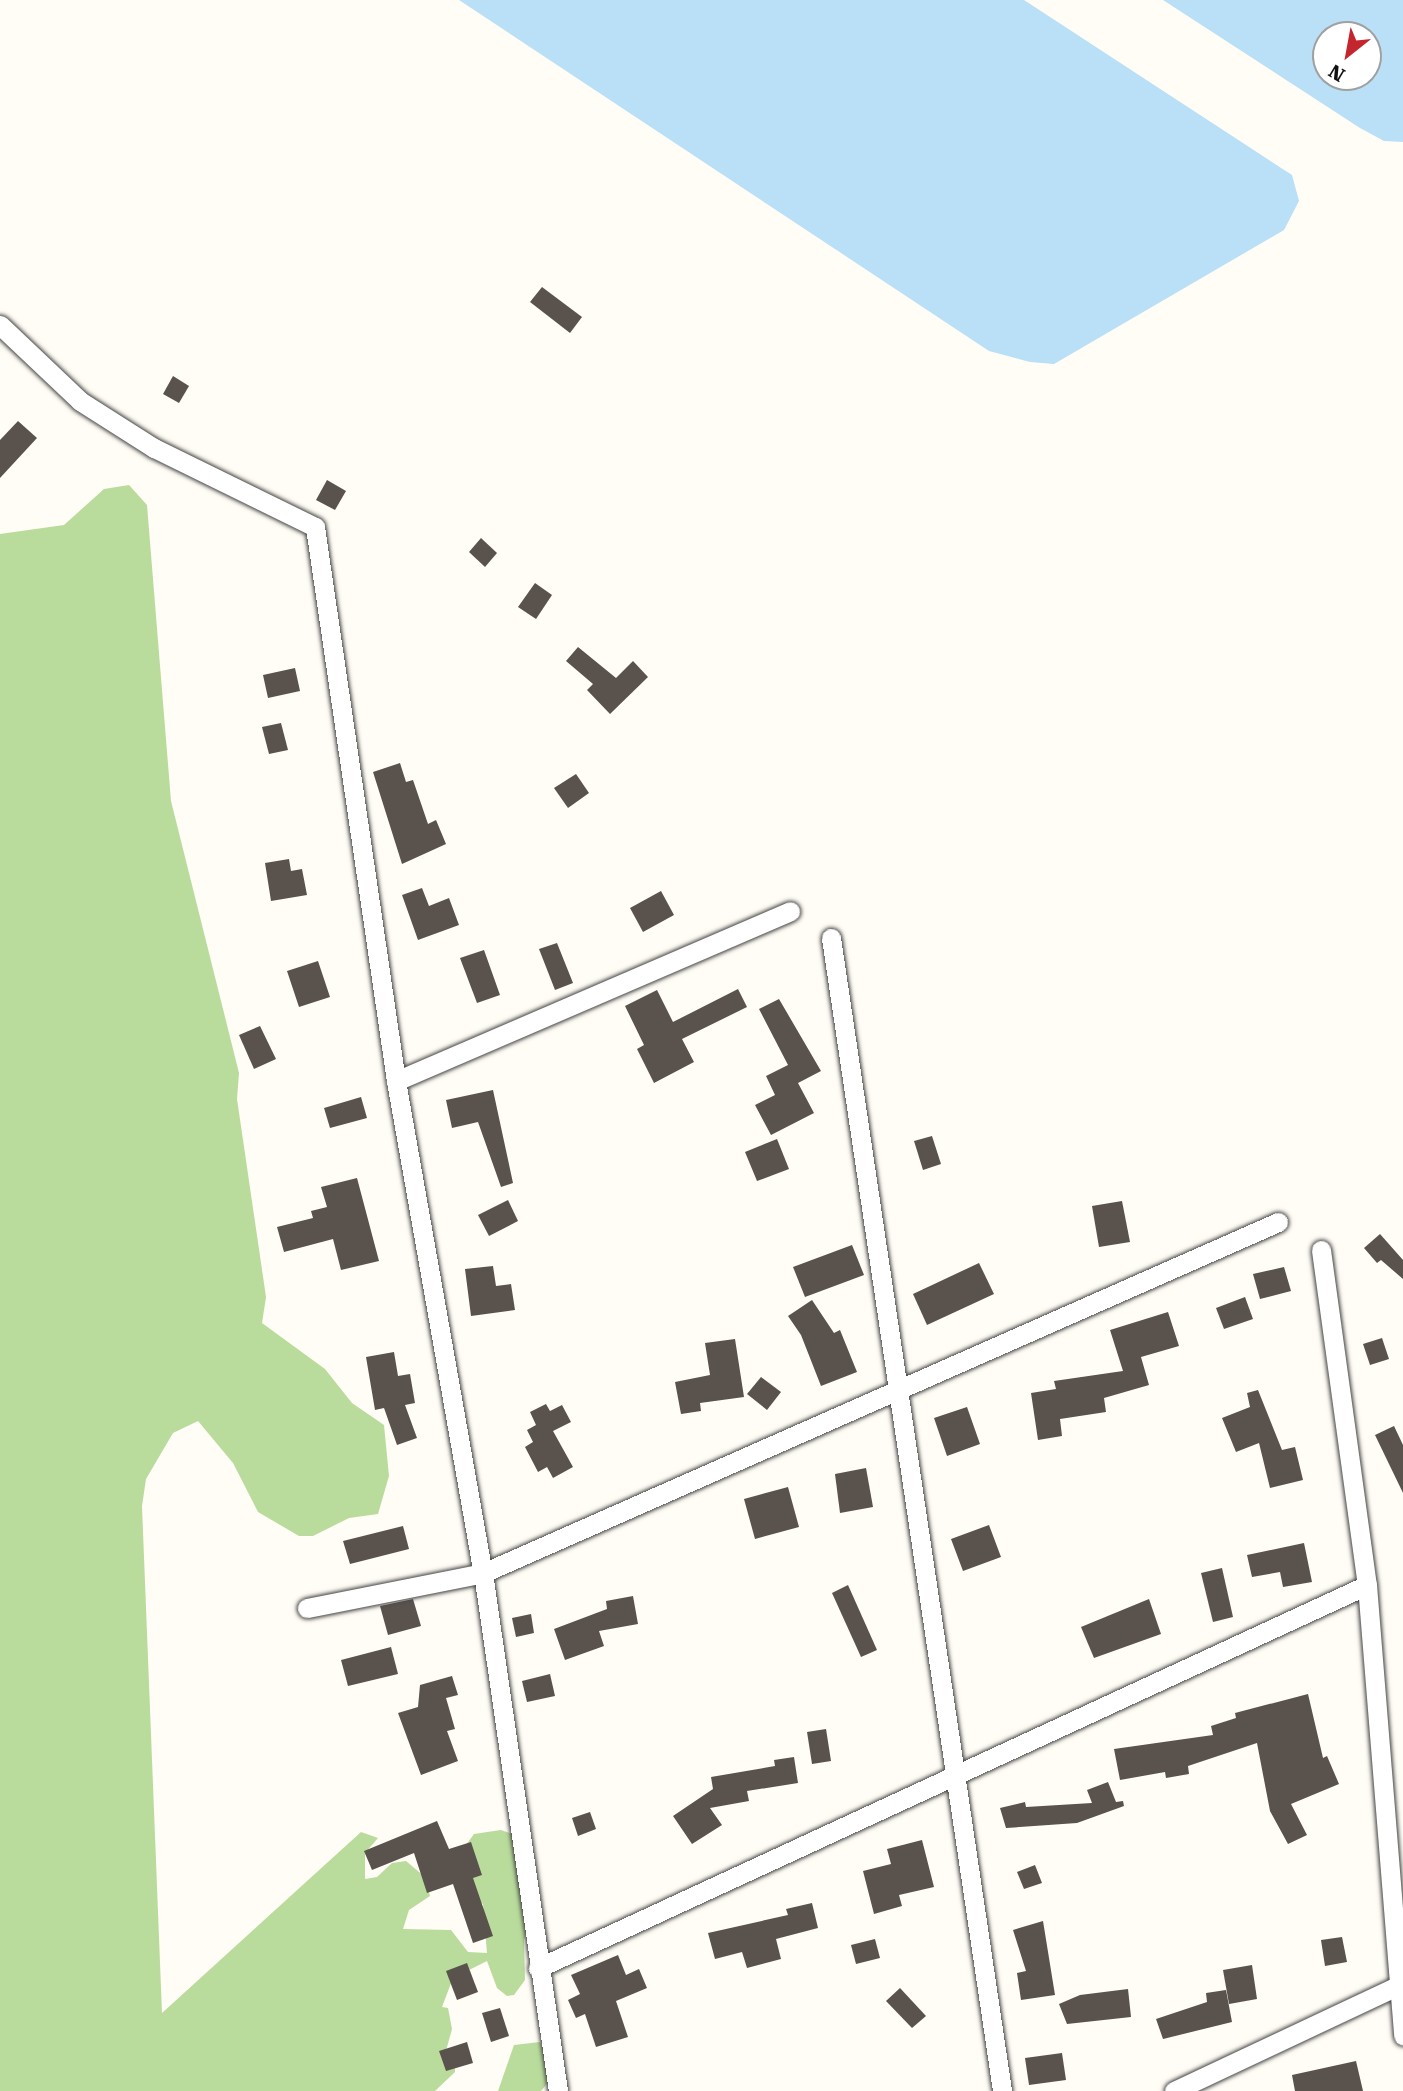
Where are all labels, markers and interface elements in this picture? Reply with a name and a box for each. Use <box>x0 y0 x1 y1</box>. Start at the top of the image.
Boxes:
north arrow <box>1312 21 1382 91</box>
text: N <box>1325 59 1349 86</box>

